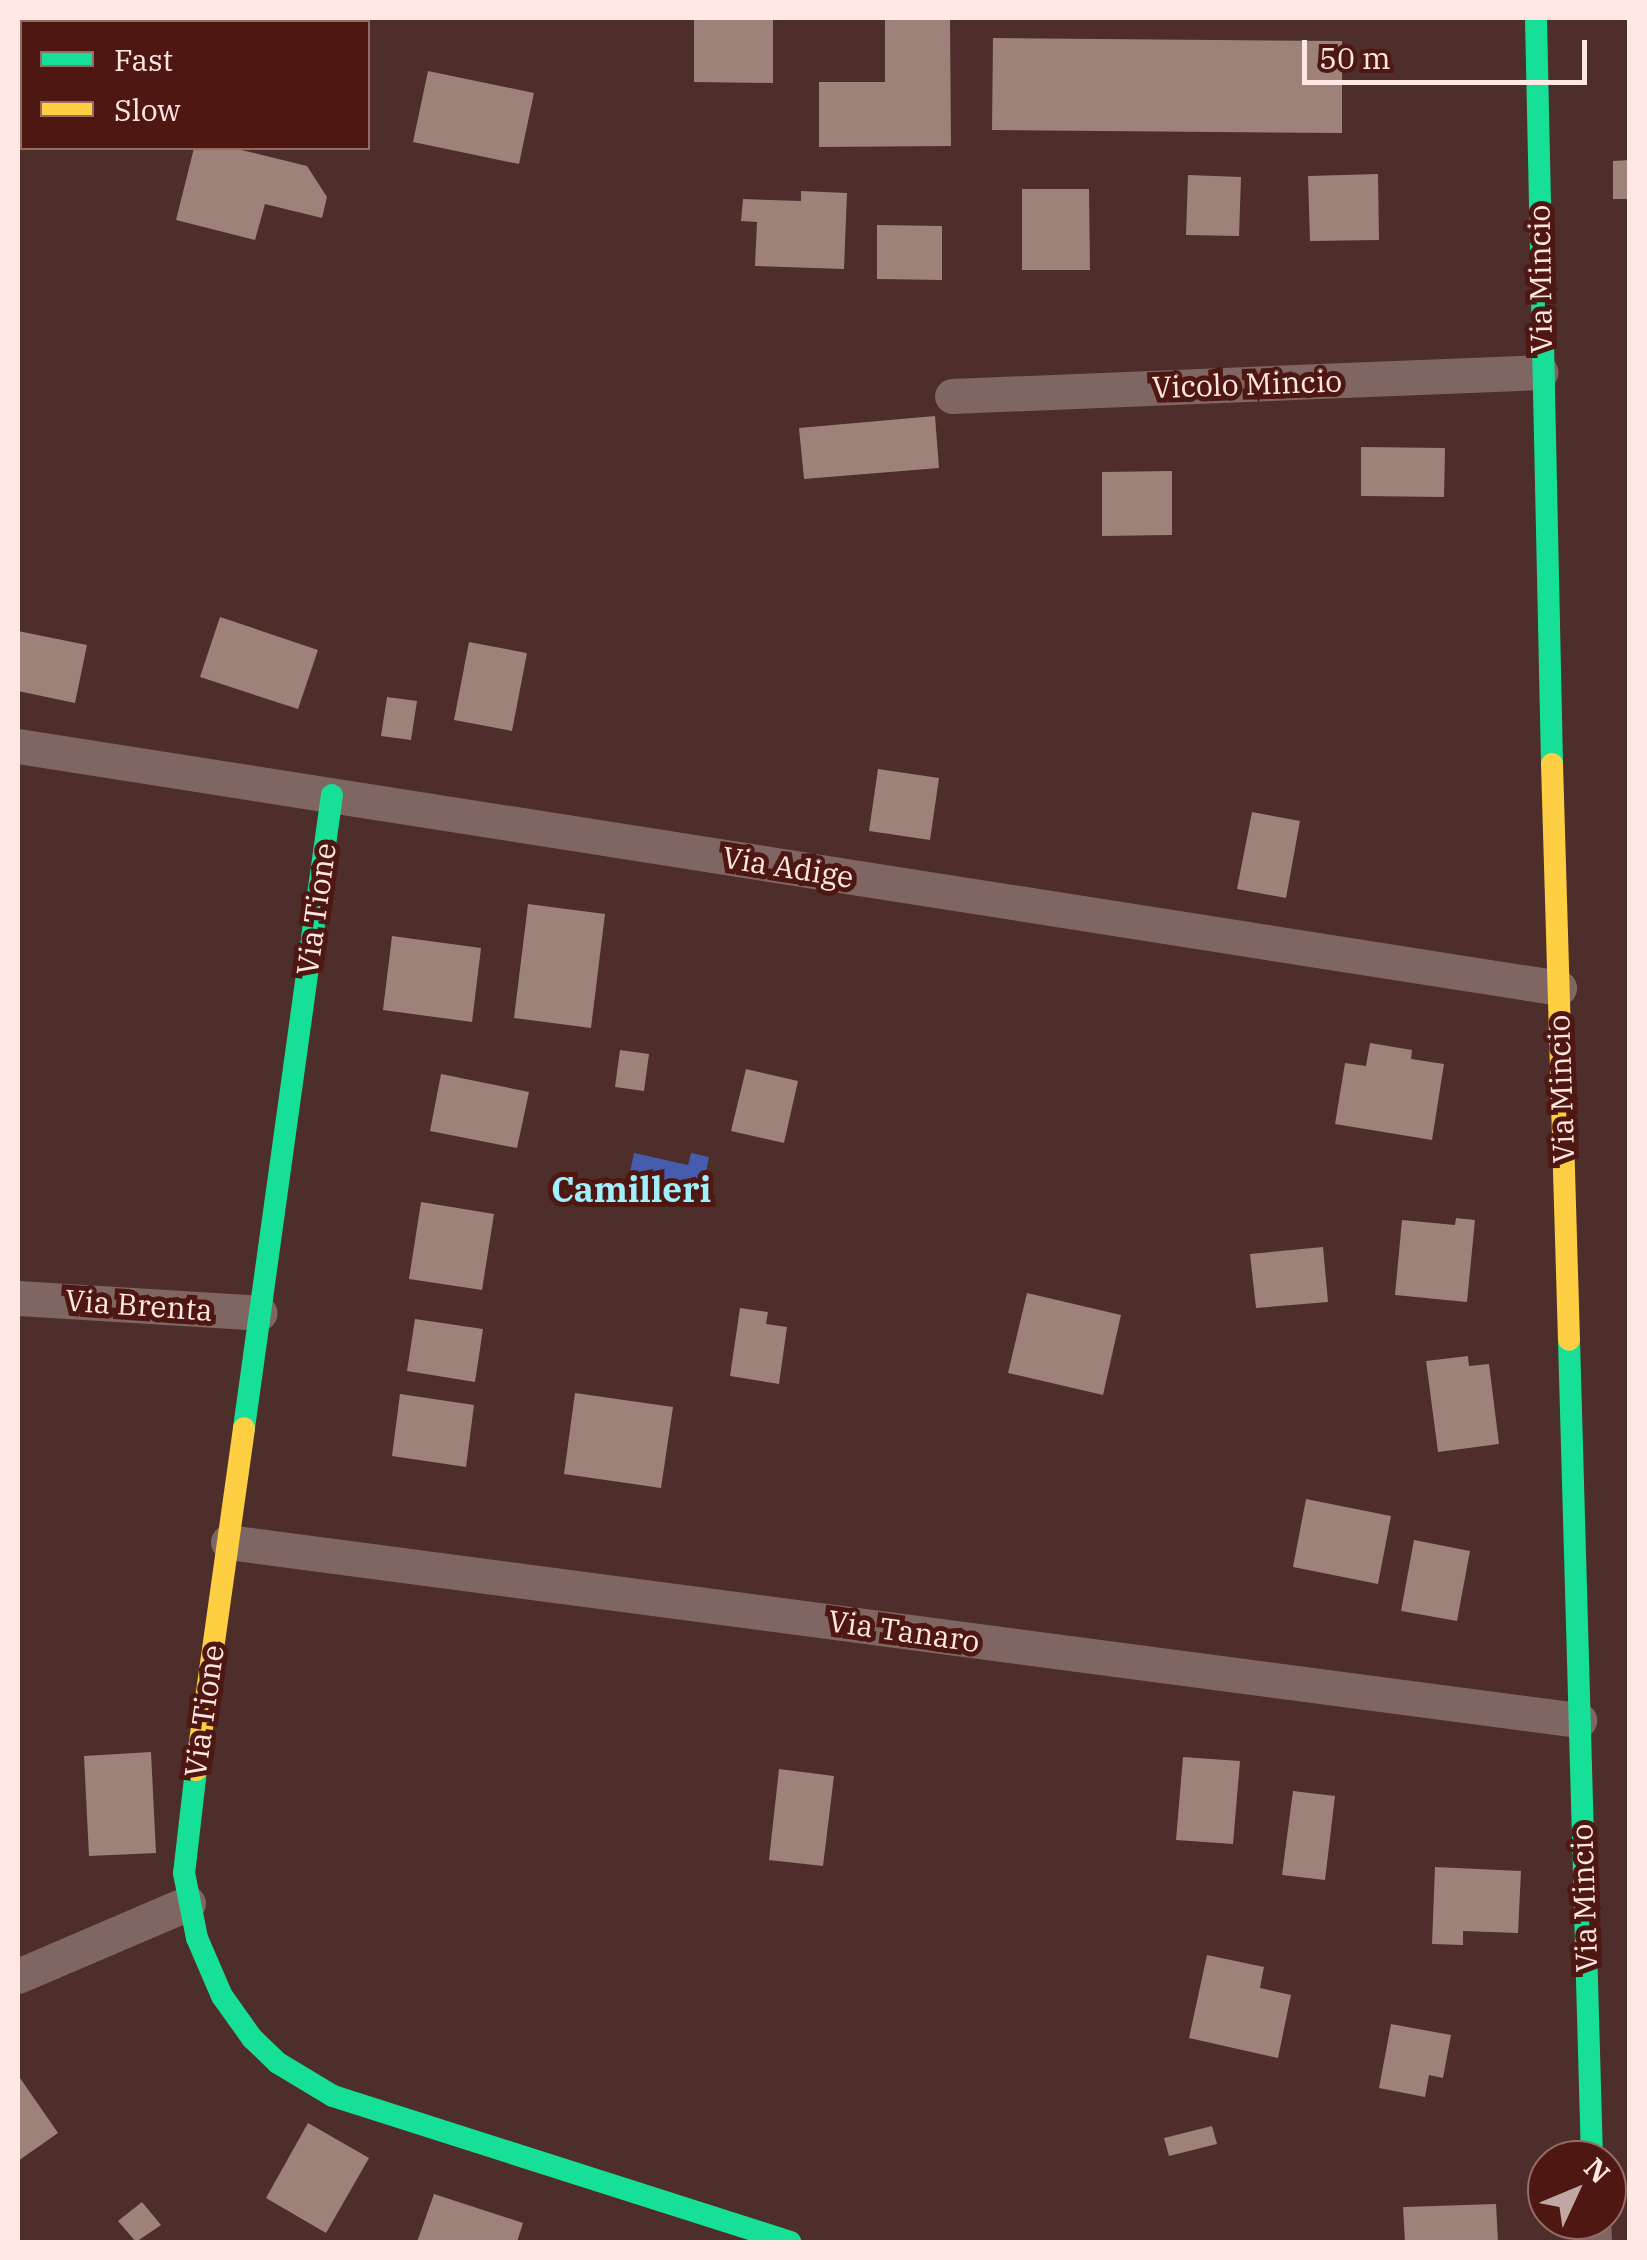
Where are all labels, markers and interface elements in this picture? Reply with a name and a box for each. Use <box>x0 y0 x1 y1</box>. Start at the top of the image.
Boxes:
legend <box>20 20 370 150</box>
scale bar <box>1307 20 1592 82</box>
text: 50 m <box>1319 38 1391 77</box>
text: Fast <box>114 40 173 79</box>
text: Slow <box>114 90 181 129</box>
street label: Via Mincio <box>1521 204 1559 354</box>
street label: Vicolo Mincio <box>1151 363 1343 405</box>
street label: Via Adige <box>720 839 856 895</box>
street label: Via Tione <box>289 840 343 978</box>
street label: Via Mincio <box>1540 1014 1582 1164</box>
district label: Camilleri <box>551 1168 711 1210</box>
street label: Via Brenta <box>64 1282 214 1328</box>
street label: Via Tanaro <box>826 1603 982 1659</box>
street label: Via Tione <box>177 1642 231 1780</box>
street label: Via Mincio <box>1563 1823 1605 1973</box>
north arrow <box>1527 2140 1627 2240</box>
text: N <box>1576 2149 1619 2191</box>

